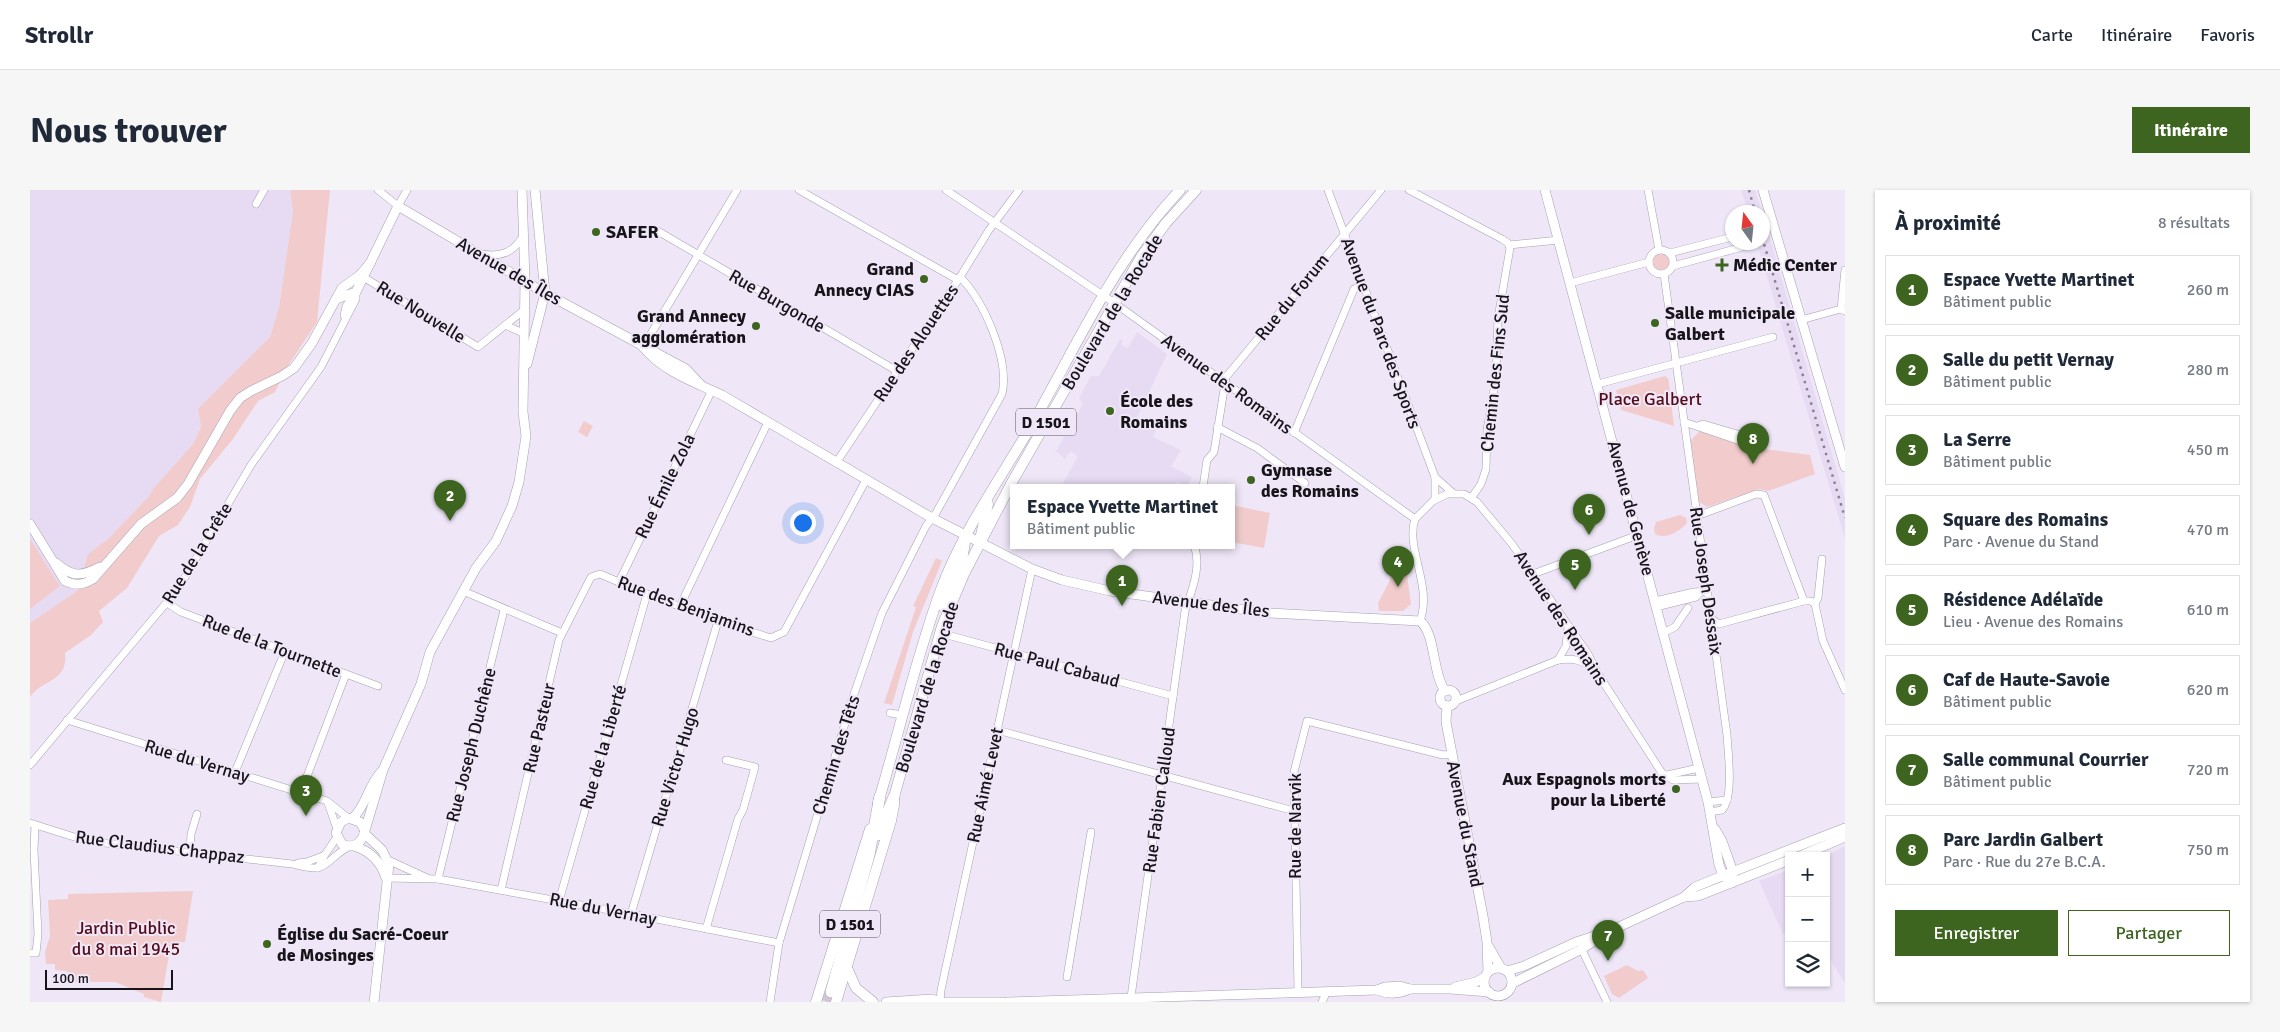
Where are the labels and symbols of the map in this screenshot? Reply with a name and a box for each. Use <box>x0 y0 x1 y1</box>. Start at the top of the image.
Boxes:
north arrow <box>1725 205 1770 250</box>
place label: SAFER <box>606 221 659 243</box>
marker: SAFER <box>590 226 602 238</box>
street label: Boulevard de la Rocade <box>1057 230 1167 394</box>
street label: Avenue des Îles <box>452 232 566 310</box>
street label: Avenue du Parc des Sports <box>1336 234 1426 432</box>
street label: Rue du Forum <box>1250 249 1334 345</box>
place label: Médic Center <box>1733 254 1838 276</box>
place label: Grand Annecy CIAS <box>814 258 914 301</box>
marker: Médic Center <box>1715 258 1729 272</box>
street label: Rue Burgonde <box>725 265 829 337</box>
marker: Grand Annecy CIAS <box>918 273 930 285</box>
street label: Rue Nouvelle <box>372 276 470 348</box>
street label: Rue des Alouettes <box>869 280 963 406</box>
street label: Chemin des Fins Sud <box>1476 293 1514 453</box>
place label: Salle municipale Galbert <box>1665 302 1795 345</box>
place label: Grand Annecy agglomération <box>632 305 746 348</box>
marker: Salle municipale Galbert <box>1649 317 1661 329</box>
marker: Grand Annecy agglomération <box>750 320 762 332</box>
street label: Avenue des Romains <box>1157 329 1297 439</box>
park label: Place Galbert <box>1598 388 1702 410</box>
place label: École des Romains <box>1120 390 1193 433</box>
marker: École des Romains <box>1104 405 1116 417</box>
road number: D 1501 <box>1016 408 1076 436</box>
pin: 8 <box>1737 423 1769 464</box>
street label: Rue Émile Zola <box>630 430 700 542</box>
street label: Avenue de Genève <box>1602 438 1660 578</box>
place label: Gymnase des Romains <box>1261 459 1359 502</box>
marker: Gymnase des Romains <box>1245 474 1257 486</box>
pin: 2 <box>434 480 466 521</box>
pin: 6 <box>1573 494 1605 535</box>
street label: Rue de la Crête <box>157 498 237 608</box>
street label: Rue Joseph Dessaix <box>1685 505 1727 657</box>
your location <box>790 510 816 536</box>
pin: 4 <box>1382 546 1414 587</box>
street label: Avenue des Romains <box>1509 546 1613 690</box>
pin: 5 <box>1559 549 1591 590</box>
pin: 1 <box>1106 565 1138 606</box>
street label: Rue des Benjamins <box>614 571 758 641</box>
street label: Avenue des Îles <box>1151 586 1271 622</box>
street label: Boulevard de la Rocade <box>890 599 964 775</box>
street label: Rue de la Tournette <box>199 609 345 683</box>
street label: Rue Paul Cabaud <box>992 638 1122 692</box>
street label: Rue Joseph Duchêne <box>441 665 501 825</box>
street label: Rue Pasteur <box>518 681 560 775</box>
street label: Rue de la Liberté <box>575 682 631 812</box>
street label: Chemin des Têts <box>807 692 865 818</box>
street label: Rue Victor Hugo <box>646 705 704 829</box>
street label: Rue Aimé Levet <box>962 725 1008 845</box>
street label: Rue Fabien Calloud <box>1138 726 1180 874</box>
street label: Rue du Vernay <box>142 735 253 788</box>
street label: Avenue du Stand <box>1442 759 1488 889</box>
place label: Aux Espagnols morts pour la Liberté <box>1502 768 1666 811</box>
street label: Rue de Narvik <box>1284 773 1306 879</box>
pin: 3 <box>290 775 322 816</box>
marker: Aux Espagnols morts pour la Liberté <box>1670 783 1682 795</box>
street label: Rue Claudius Chappaz <box>74 826 246 868</box>
street label: Rue du Vernay <box>548 888 659 930</box>
road number: D 1501 <box>820 911 880 938</box>
park label: Jardin Public du 8 mai 1945 <box>72 917 180 960</box>
pin: 7 <box>1592 920 1624 961</box>
place label: Église du Sacré-Coeur de Mosinges <box>277 923 449 966</box>
marker: Église du Sacré-Coeur de Mosinges <box>261 938 273 950</box>
scale bar <box>45 967 172 990</box>

